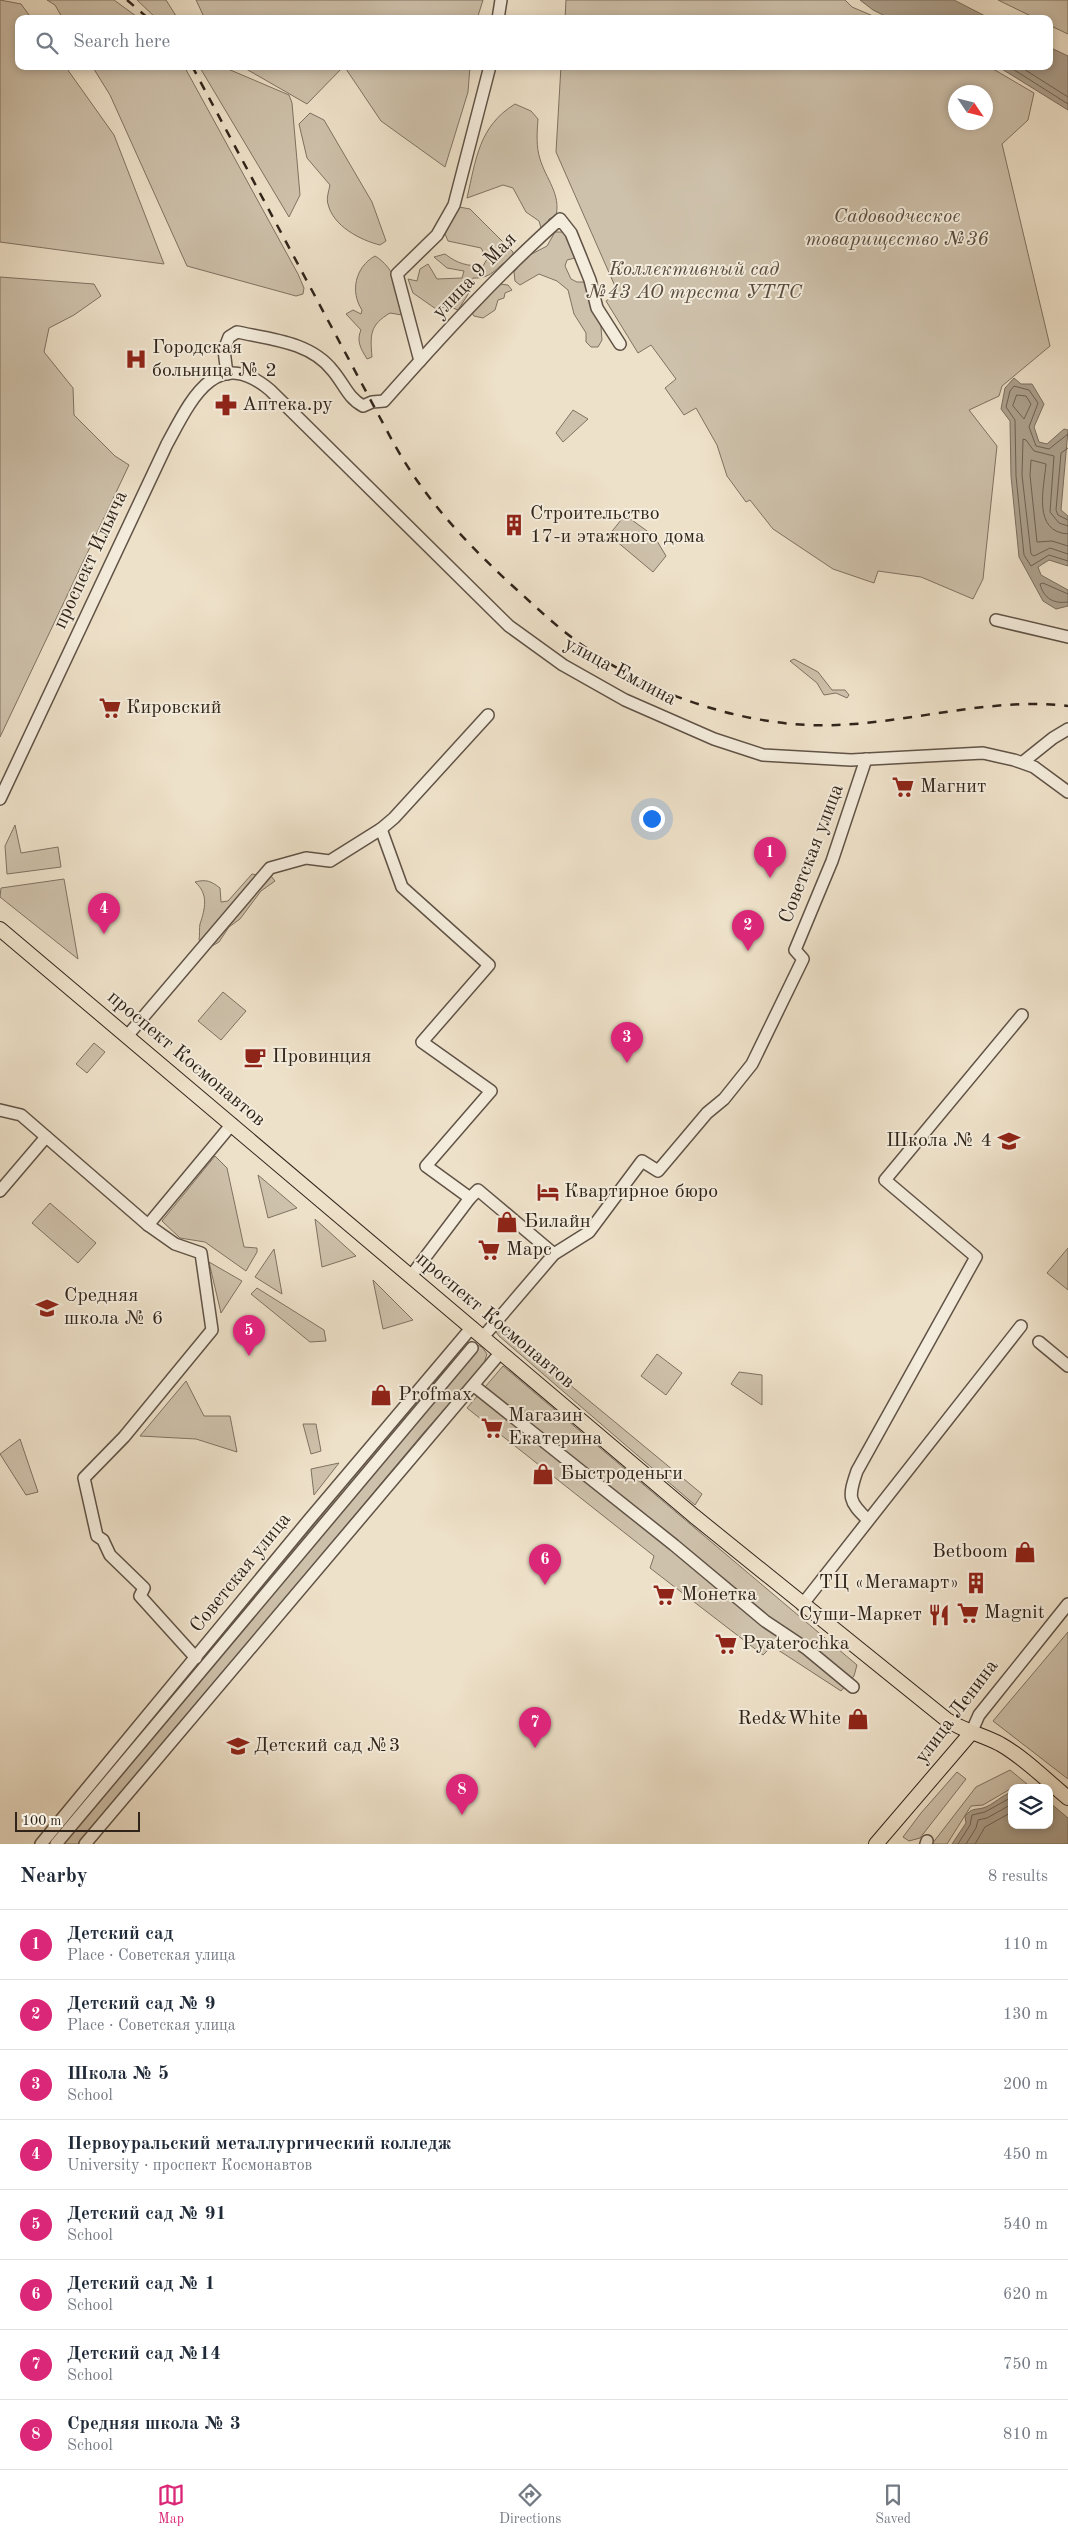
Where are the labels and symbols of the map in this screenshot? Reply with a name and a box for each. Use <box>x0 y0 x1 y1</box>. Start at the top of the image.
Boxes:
north arrow <box>948 85 993 130</box>
park label: Садоводческое товарищество №36 <box>805 207 989 250</box>
street label: улица 9 Мая <box>429 229 521 323</box>
park label: Коллективный сад №43 АО треста УТТС <box>586 260 803 303</box>
place label: Городская больница № 2 <box>152 338 277 381</box>
hospital icon: Городская больница № 2 <box>123 346 149 372</box>
pharmacy icon: Аптека.ру <box>213 392 239 418</box>
place label: Аптека.ру <box>242 395 333 415</box>
street label: проспект Ильича <box>50 488 132 632</box>
place label: Строительство 17-и этажного дома <box>530 504 705 547</box>
building icon: Строительство 17-и этажного дома <box>501 512 527 538</box>
street label: улица Емлина <box>561 634 679 710</box>
supermarket icon: Кировский <box>97 695 123 721</box>
place label: Кировский <box>126 698 221 718</box>
supermarket icon: Магнит <box>890 774 916 800</box>
place label: Магнит <box>920 777 987 797</box>
street label: Советская улица <box>776 782 848 926</box>
your location <box>639 806 665 832</box>
pin: 1 <box>754 837 786 878</box>
pin: 4 <box>88 893 120 934</box>
pin: 2 <box>732 910 764 951</box>
street label: проспект Космонавтов <box>103 987 269 1131</box>
pin: 3 <box>611 1022 643 1063</box>
cafe icon: Провинция <box>242 1044 268 1070</box>
place label: Провинция <box>272 1047 371 1067</box>
school or university icon: Школа № 4 <box>996 1128 1022 1154</box>
place label: Школа № 4 <box>886 1131 992 1151</box>
hotel icon: Квартирное бюро <box>535 1179 561 1205</box>
place label: Квартирное бюро <box>564 1182 718 1202</box>
shop icon: Билайн <box>494 1209 520 1235</box>
place label: Билайн <box>524 1212 591 1232</box>
supermarket icon: Марс <box>476 1237 502 1263</box>
place label: Марс <box>506 1240 552 1260</box>
street label: проспект Космонавтов <box>412 1249 578 1393</box>
place label: Средняя школа № 6 <box>64 1286 163 1329</box>
school or university icon: Средняя школа № 6 <box>34 1295 60 1321</box>
pin: 5 <box>233 1315 265 1356</box>
shop icon: Profmax <box>368 1382 394 1408</box>
place label: Profmax <box>398 1385 472 1405</box>
place label: Магазин Екатерина <box>508 1406 602 1449</box>
supermarket icon: Магазин Екатерина <box>479 1415 505 1441</box>
shop icon: Быстроденьги <box>530 1461 556 1487</box>
place label: Быстроденьги <box>560 1464 683 1484</box>
street label: Советская улица <box>187 1509 295 1637</box>
shop icon: Betboom <box>1012 1539 1038 1565</box>
place label: Betboom <box>932 1542 1008 1562</box>
pin: 6 <box>529 1544 561 1585</box>
building icon: ТЦ «Мегамарт» <box>963 1570 989 1596</box>
place label: ТЦ «Мегамарт» <box>819 1573 959 1593</box>
supermarket icon: Монетка <box>651 1582 677 1608</box>
place label: Монетка <box>681 1585 757 1605</box>
supermarket icon: Magnit <box>955 1600 981 1626</box>
restaurant icon: Суши-Маркет <box>926 1602 952 1628</box>
place label: Magnit <box>984 1603 1045 1623</box>
place label: Суши-Маркет <box>799 1605 922 1625</box>
supermarket icon: Pyaterochka <box>713 1631 739 1657</box>
place label: Pyaterochka <box>742 1634 850 1654</box>
street label: улица Ленина <box>912 1656 1002 1768</box>
shop icon: Red&White <box>845 1706 871 1732</box>
pin: 7 <box>519 1707 551 1748</box>
place label: Red&White <box>737 1709 841 1729</box>
school or university icon: Детский сад №3 <box>225 1733 251 1759</box>
place label: Детский сад №3 <box>254 1736 400 1756</box>
pin: 8 <box>446 1774 478 1815</box>
scale bar <box>15 1809 140 1832</box>

